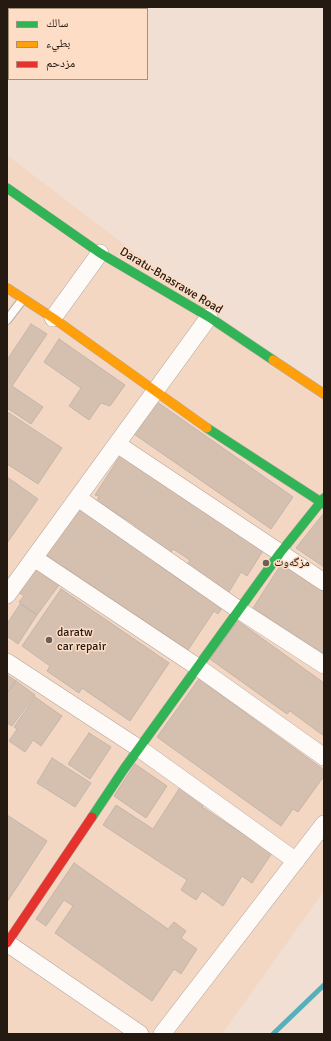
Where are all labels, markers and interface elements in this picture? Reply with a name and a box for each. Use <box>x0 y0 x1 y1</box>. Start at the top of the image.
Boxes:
legend <box>8 8 148 80</box>
text: سالك <box>46 16 68 31</box>
text: بطيء <box>46 36 70 51</box>
text: مزدحم <box>46 56 75 71</box>
street label: Daratu-Bnasrawe Road <box>117 245 225 317</box>
place label: مزگەوت <box>274 556 310 570</box>
marker: مزگەوت <box>261 558 271 568</box>
place label: daratw car repair <box>57 626 106 654</box>
marker: daratw car repair <box>44 635 54 645</box>

